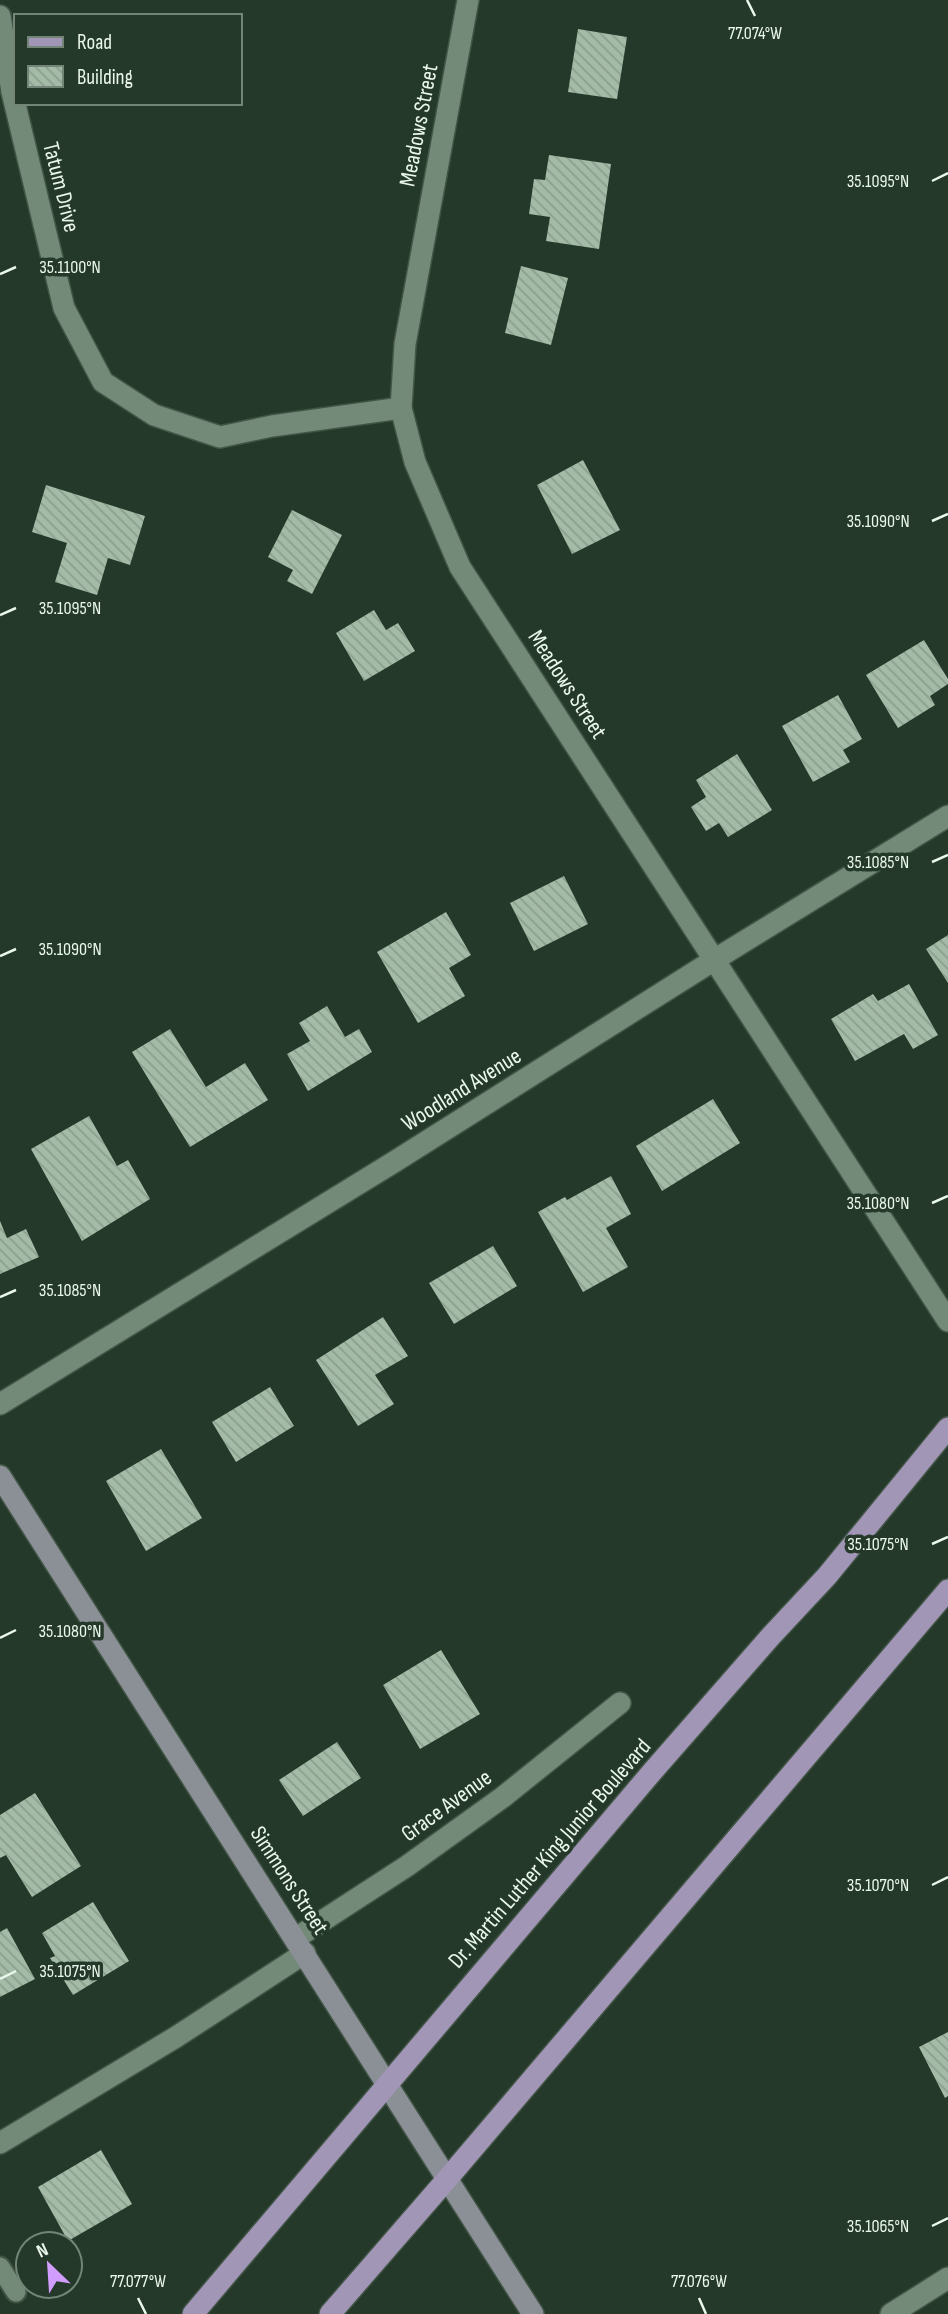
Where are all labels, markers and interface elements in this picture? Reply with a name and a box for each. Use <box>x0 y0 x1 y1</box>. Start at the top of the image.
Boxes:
legend <box>14 14 242 105</box>
text: 77.074°W <box>728 23 782 44</box>
text: Road <box>77 30 112 55</box>
street label: Meadows Street <box>393 62 445 189</box>
text: Building <box>77 65 133 90</box>
street label: Tatum Drive <box>36 139 86 235</box>
text: 35.1095°N <box>847 171 909 192</box>
text: 35.1100°N <box>39 257 101 278</box>
text: 35.1090°N <box>846 511 910 532</box>
text: 35.1095°N <box>39 598 101 619</box>
street label: Meadows Street <box>522 625 613 744</box>
text: 35.1085°N <box>847 852 909 873</box>
text: 35.1090°N <box>38 939 102 960</box>
street label: Woodland Avenue <box>397 1042 527 1138</box>
text: 35.1080°N <box>846 1193 910 1214</box>
text: 35.1085°N <box>39 1280 101 1301</box>
text: 35.1075°N <box>847 1534 909 1555</box>
text: 35.1080°N <box>38 1621 102 1642</box>
street label: Dr. Martin Luther King Junior Boulevard <box>442 1733 657 1974</box>
street label: Grace Avenue <box>396 1764 497 1848</box>
street label: Simmons Street <box>244 1821 335 1940</box>
text: 35.1070°N <box>847 1875 909 1896</box>
text: 35.1075°N <box>39 1961 101 1982</box>
text: 35.1065°N <box>847 2216 909 2237</box>
north arrow <box>14 2230 84 2300</box>
text: N <box>33 2238 52 2264</box>
text: 77.077°W <box>110 2271 166 2292</box>
text: 77.076°W <box>671 2271 727 2292</box>

